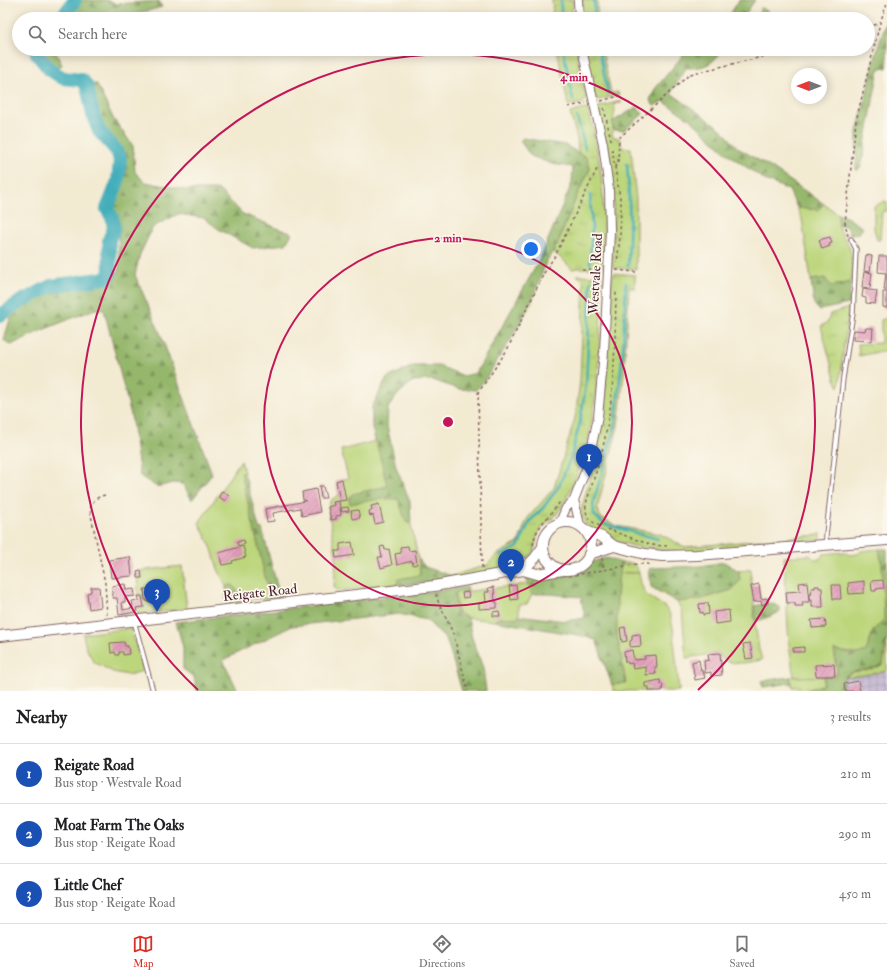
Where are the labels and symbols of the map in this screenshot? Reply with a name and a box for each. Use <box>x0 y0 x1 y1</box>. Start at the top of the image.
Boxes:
north arrow <box>791 68 827 104</box>
text: 4 min <box>559 70 589 85</box>
text: 2 min <box>434 231 462 246</box>
street label: Westvale Road <box>585 233 606 316</box>
your location <box>521 239 541 259</box>
centre of rings <box>441 415 455 429</box>
pin: 1 <box>576 444 602 477</box>
pin: 2 <box>498 549 524 582</box>
pin: 3 <box>144 579 170 612</box>
street label: Reigate Road <box>222 580 298 605</box>

